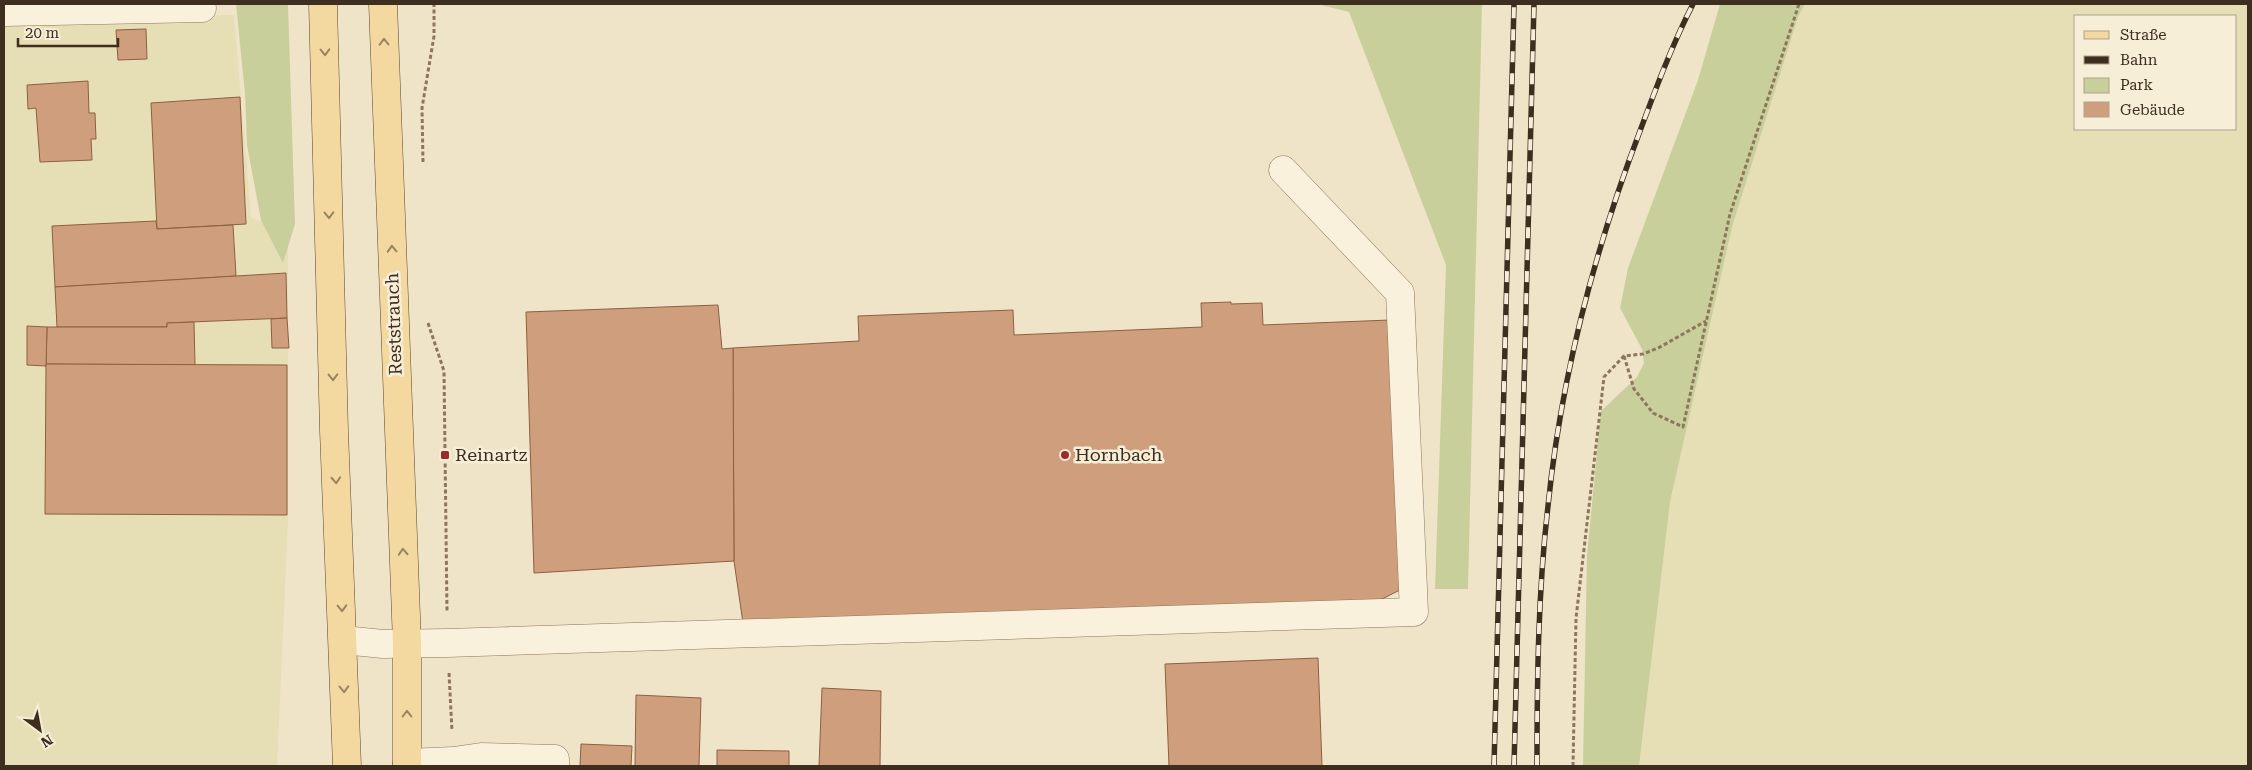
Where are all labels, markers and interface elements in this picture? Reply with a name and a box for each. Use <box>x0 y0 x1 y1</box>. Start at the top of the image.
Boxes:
scale bar <box>18 15 118 47</box>
legend <box>2074 15 2237 130</box>
text: 20 m <box>25 24 60 42</box>
text: Straße <box>2120 26 2167 44</box>
one-way arrow <box>379 38 389 46</box>
one-way arrow <box>319 49 330 57</box>
text: Bahn <box>2120 51 2158 69</box>
text: Park <box>2120 76 2154 94</box>
text: Gebäude <box>2120 101 2185 119</box>
one-way arrow <box>323 211 334 219</box>
one-way arrow <box>387 245 397 252</box>
street label: Reststrauch <box>381 272 406 376</box>
one-way arrow <box>328 374 338 382</box>
place label: Reinartz <box>455 444 528 465</box>
place label: Hornbach <box>1075 444 1163 465</box>
marker: Reinartz <box>439 449 451 461</box>
marker: Hornbach <box>1059 449 1071 461</box>
one-way arrow <box>331 476 342 484</box>
one-way arrow <box>397 548 408 556</box>
one-way arrow <box>336 604 347 612</box>
one-way arrow <box>339 685 350 693</box>
north arrow <box>15 705 65 755</box>
one-way arrow <box>402 710 412 718</box>
text: N <box>38 731 56 751</box>

